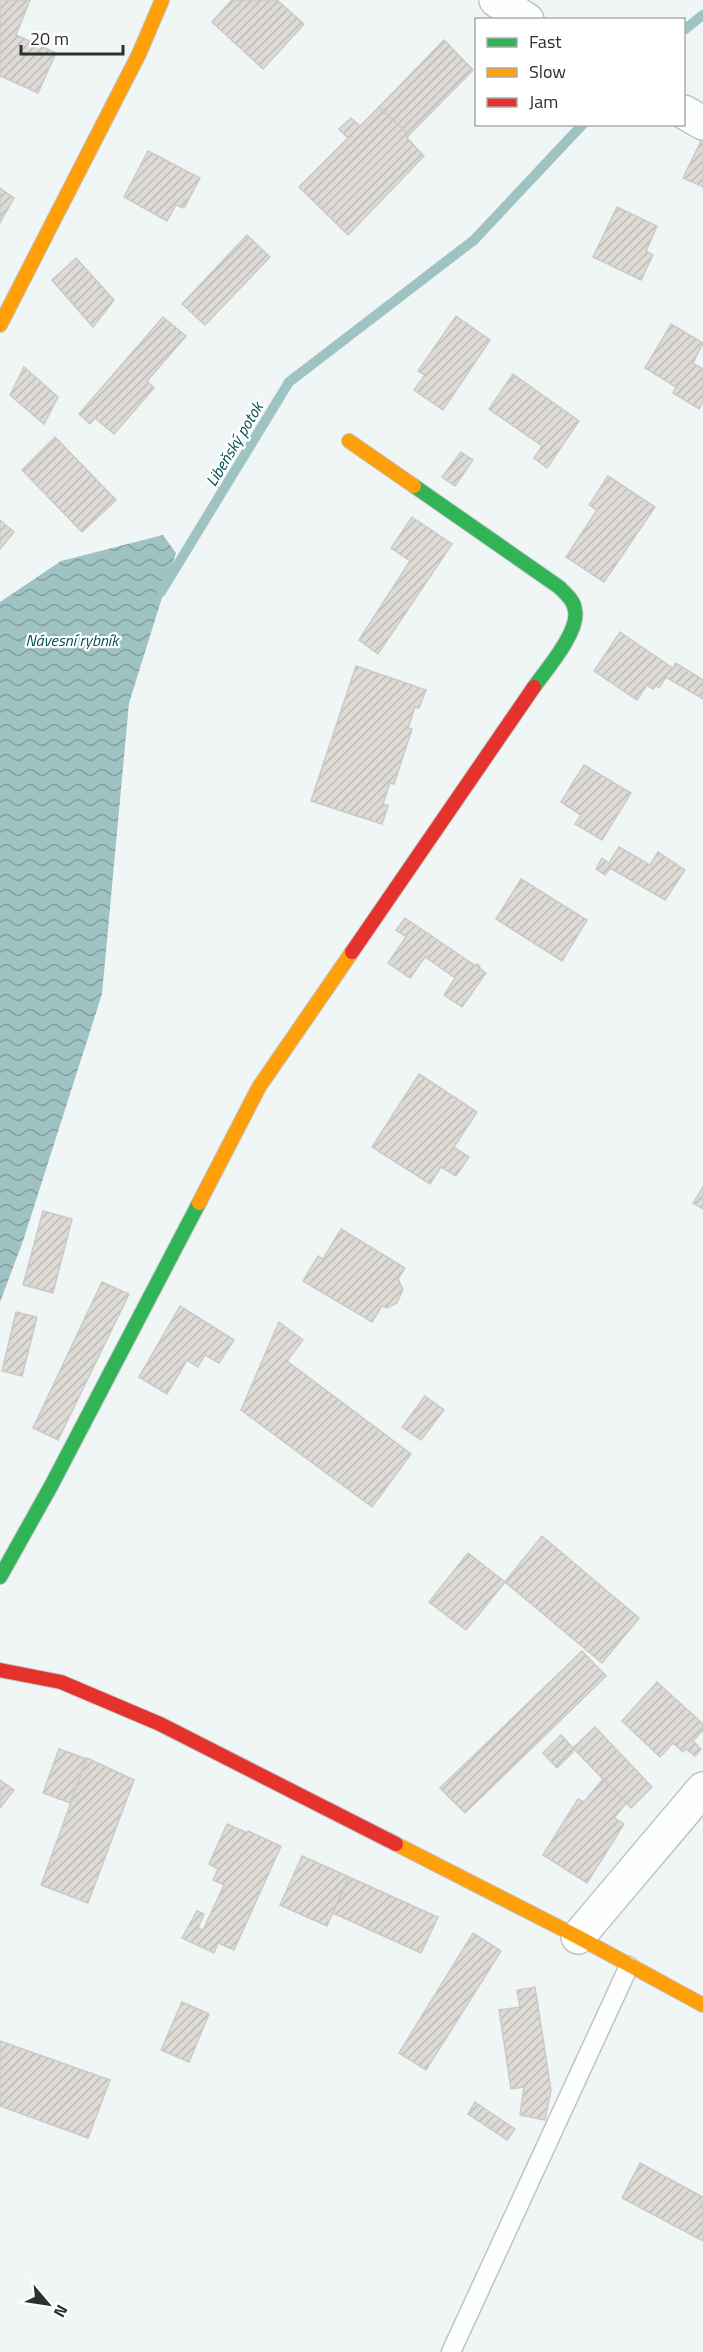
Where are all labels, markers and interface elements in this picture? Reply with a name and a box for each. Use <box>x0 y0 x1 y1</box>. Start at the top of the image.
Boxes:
scale bar <box>21 18 123 56</box>
legend <box>475 18 685 126</box>
text: 20 m <box>30 25 69 52</box>
text: Fast <box>529 28 562 55</box>
text: Slow <box>529 58 566 85</box>
text: Jam <box>529 88 558 115</box>
water label: Libeňský potok <box>199 396 270 491</box>
water label: Návesní rybník <box>25 628 120 652</box>
north arrow <box>18 2274 78 2334</box>
text: N <box>48 2301 74 2322</box>

